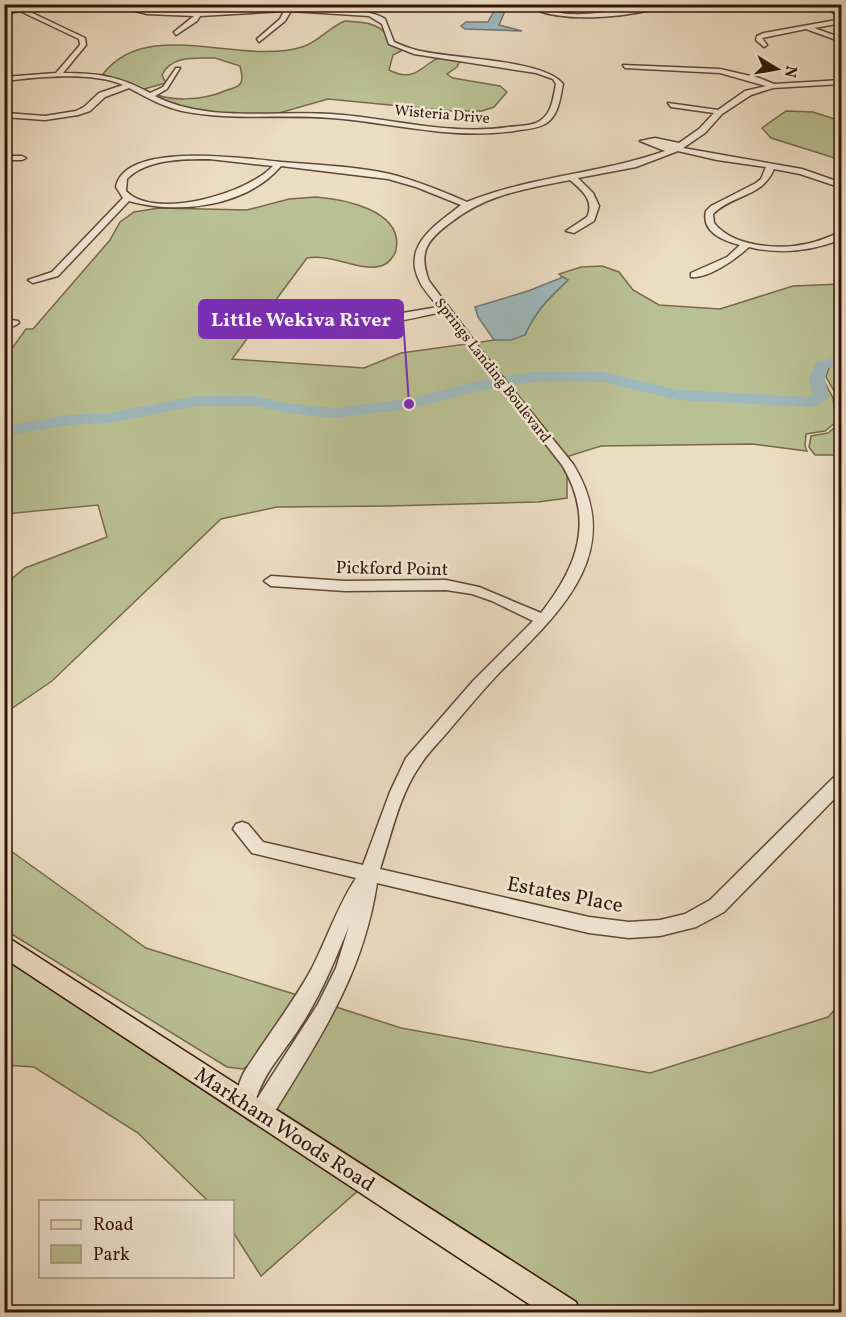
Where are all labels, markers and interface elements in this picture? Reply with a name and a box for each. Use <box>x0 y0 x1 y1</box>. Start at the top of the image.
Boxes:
north arrow <box>747 39 807 99</box>
text: N <box>778 64 802 80</box>
street label: Wisteria Drive <box>393 101 490 130</box>
street label: Springs Landing Boulevard <box>429 294 555 448</box>
callout: Little Wekiva River <box>199 300 403 338</box>
text: Little Wekiva River <box>211 307 391 335</box>
street label: Pickford Point <box>336 556 448 583</box>
street label: Estates Place <box>504 870 625 921</box>
street label: Markham Woods Road <box>188 1061 380 1199</box>
legend <box>39 1200 234 1278</box>
text: Road <box>93 1213 134 1238</box>
text: Park <box>93 1243 130 1268</box>

